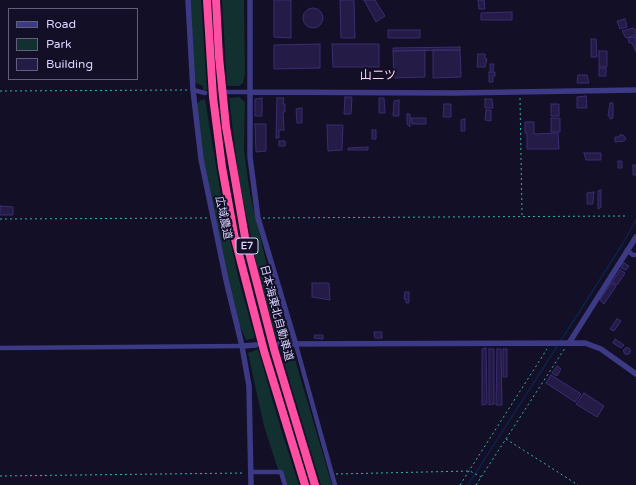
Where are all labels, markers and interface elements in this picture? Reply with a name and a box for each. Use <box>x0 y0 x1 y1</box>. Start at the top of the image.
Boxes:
legend <box>8 8 138 80</box>
text: Road <box>46 17 76 31</box>
text: Park <box>46 37 72 51</box>
text: Building <box>46 57 93 71</box>
district label: 山二ツ <box>360 69 396 83</box>
street label: 広域農道 <box>212 195 234 241</box>
road number: E7 <box>236 238 258 254</box>
street label: 日本海東北自動車道 <box>257 263 295 363</box>

